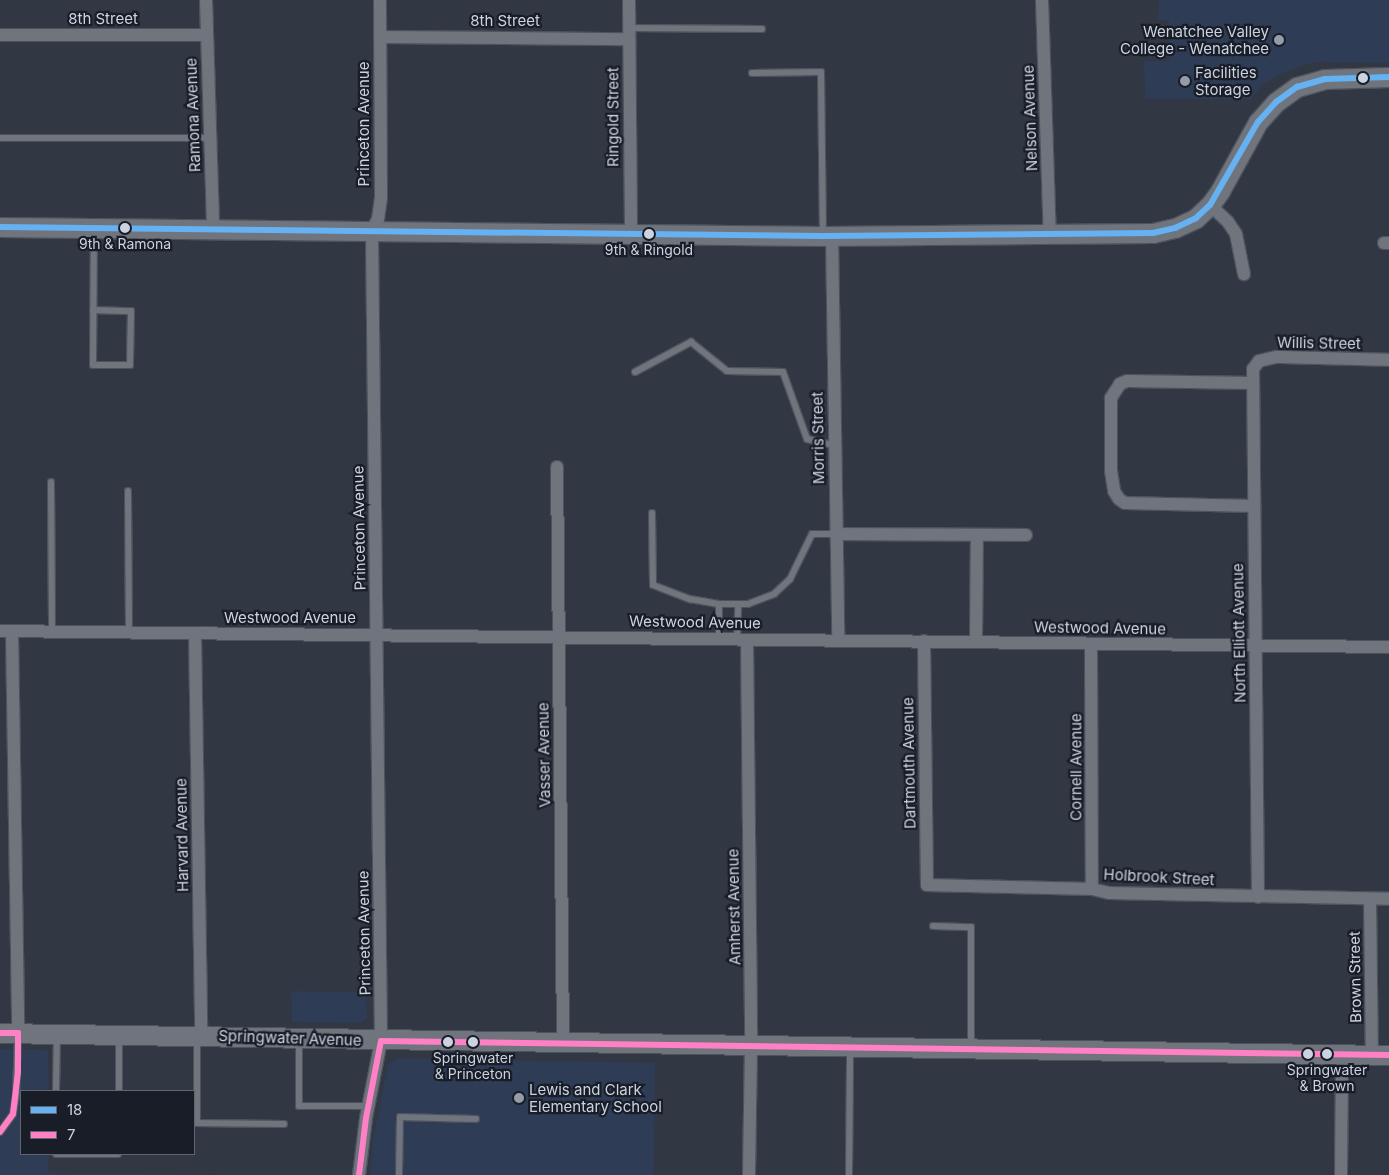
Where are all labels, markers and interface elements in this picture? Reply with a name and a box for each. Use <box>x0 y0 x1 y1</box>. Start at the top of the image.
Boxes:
street label: 8th Street <box>68 10 138 28</box>
street label: 8th Street <box>470 12 540 30</box>
place label: Wenatchee Valley College - Wenatchee <box>1120 22 1269 57</box>
marker: Wenatchee Valley College - Wenatchee <box>1273 34 1285 46</box>
street label: Ramona Avenue <box>182 58 204 172</box>
street label: Princeton Avenue <box>355 62 373 186</box>
place label: Facilities Storage <box>1195 63 1257 98</box>
street label: Nelson Avenue <box>1019 65 1041 171</box>
street label: Ringold Street <box>604 67 622 167</box>
unlabelled marker <box>1358 73 1368 83</box>
marker: Facilities Storage <box>1179 75 1191 87</box>
marker: 9th & Ramona <box>120 223 130 233</box>
marker: 9th & Ringold <box>644 229 654 239</box>
place label: 9th & Ramona <box>79 236 171 252</box>
place label: 9th & Ringold <box>605 242 693 258</box>
street label: Willis Street <box>1277 333 1361 353</box>
street label: Morris Street <box>808 392 828 484</box>
street label: Princeton Avenue <box>349 465 369 591</box>
street label: North Elliott Avenue <box>1229 563 1249 703</box>
street label: Westwood Avenue <box>224 609 356 627</box>
street label: Westwood Avenue <box>629 612 761 632</box>
street label: Westwood Avenue <box>1034 618 1166 638</box>
street label: Dartmouth Avenue <box>899 697 919 829</box>
street label: Vasser Avenue <box>534 702 554 808</box>
street label: Cornell Avenue <box>1067 713 1085 821</box>
street label: Harvard Avenue <box>172 778 192 892</box>
street label: Amherst Avenue <box>724 849 744 965</box>
street label: Holbrook Street <box>1103 865 1215 889</box>
street label: Princeton Avenue <box>354 870 374 996</box>
street label: Brown Street <box>1345 931 1365 1023</box>
street label: Springwater Avenue <box>218 1027 362 1049</box>
unlabelled marker <box>443 1037 453 1047</box>
marker: Springwater & Princeton <box>468 1037 478 1047</box>
unlabelled marker <box>1303 1049 1313 1059</box>
marker: Springwater & Brown <box>1322 1049 1332 1059</box>
place label: Springwater & Princeton <box>433 1050 513 1082</box>
place label: Springwater & Brown <box>1287 1062 1367 1094</box>
place label: Lewis and Clark Elementary School <box>529 1080 662 1115</box>
legend <box>20 1090 195 1155</box>
marker: Lewis and Clark Elementary School <box>513 1092 525 1104</box>
text: 18 <box>67 1100 82 1119</box>
text: 7 <box>67 1125 76 1144</box>

